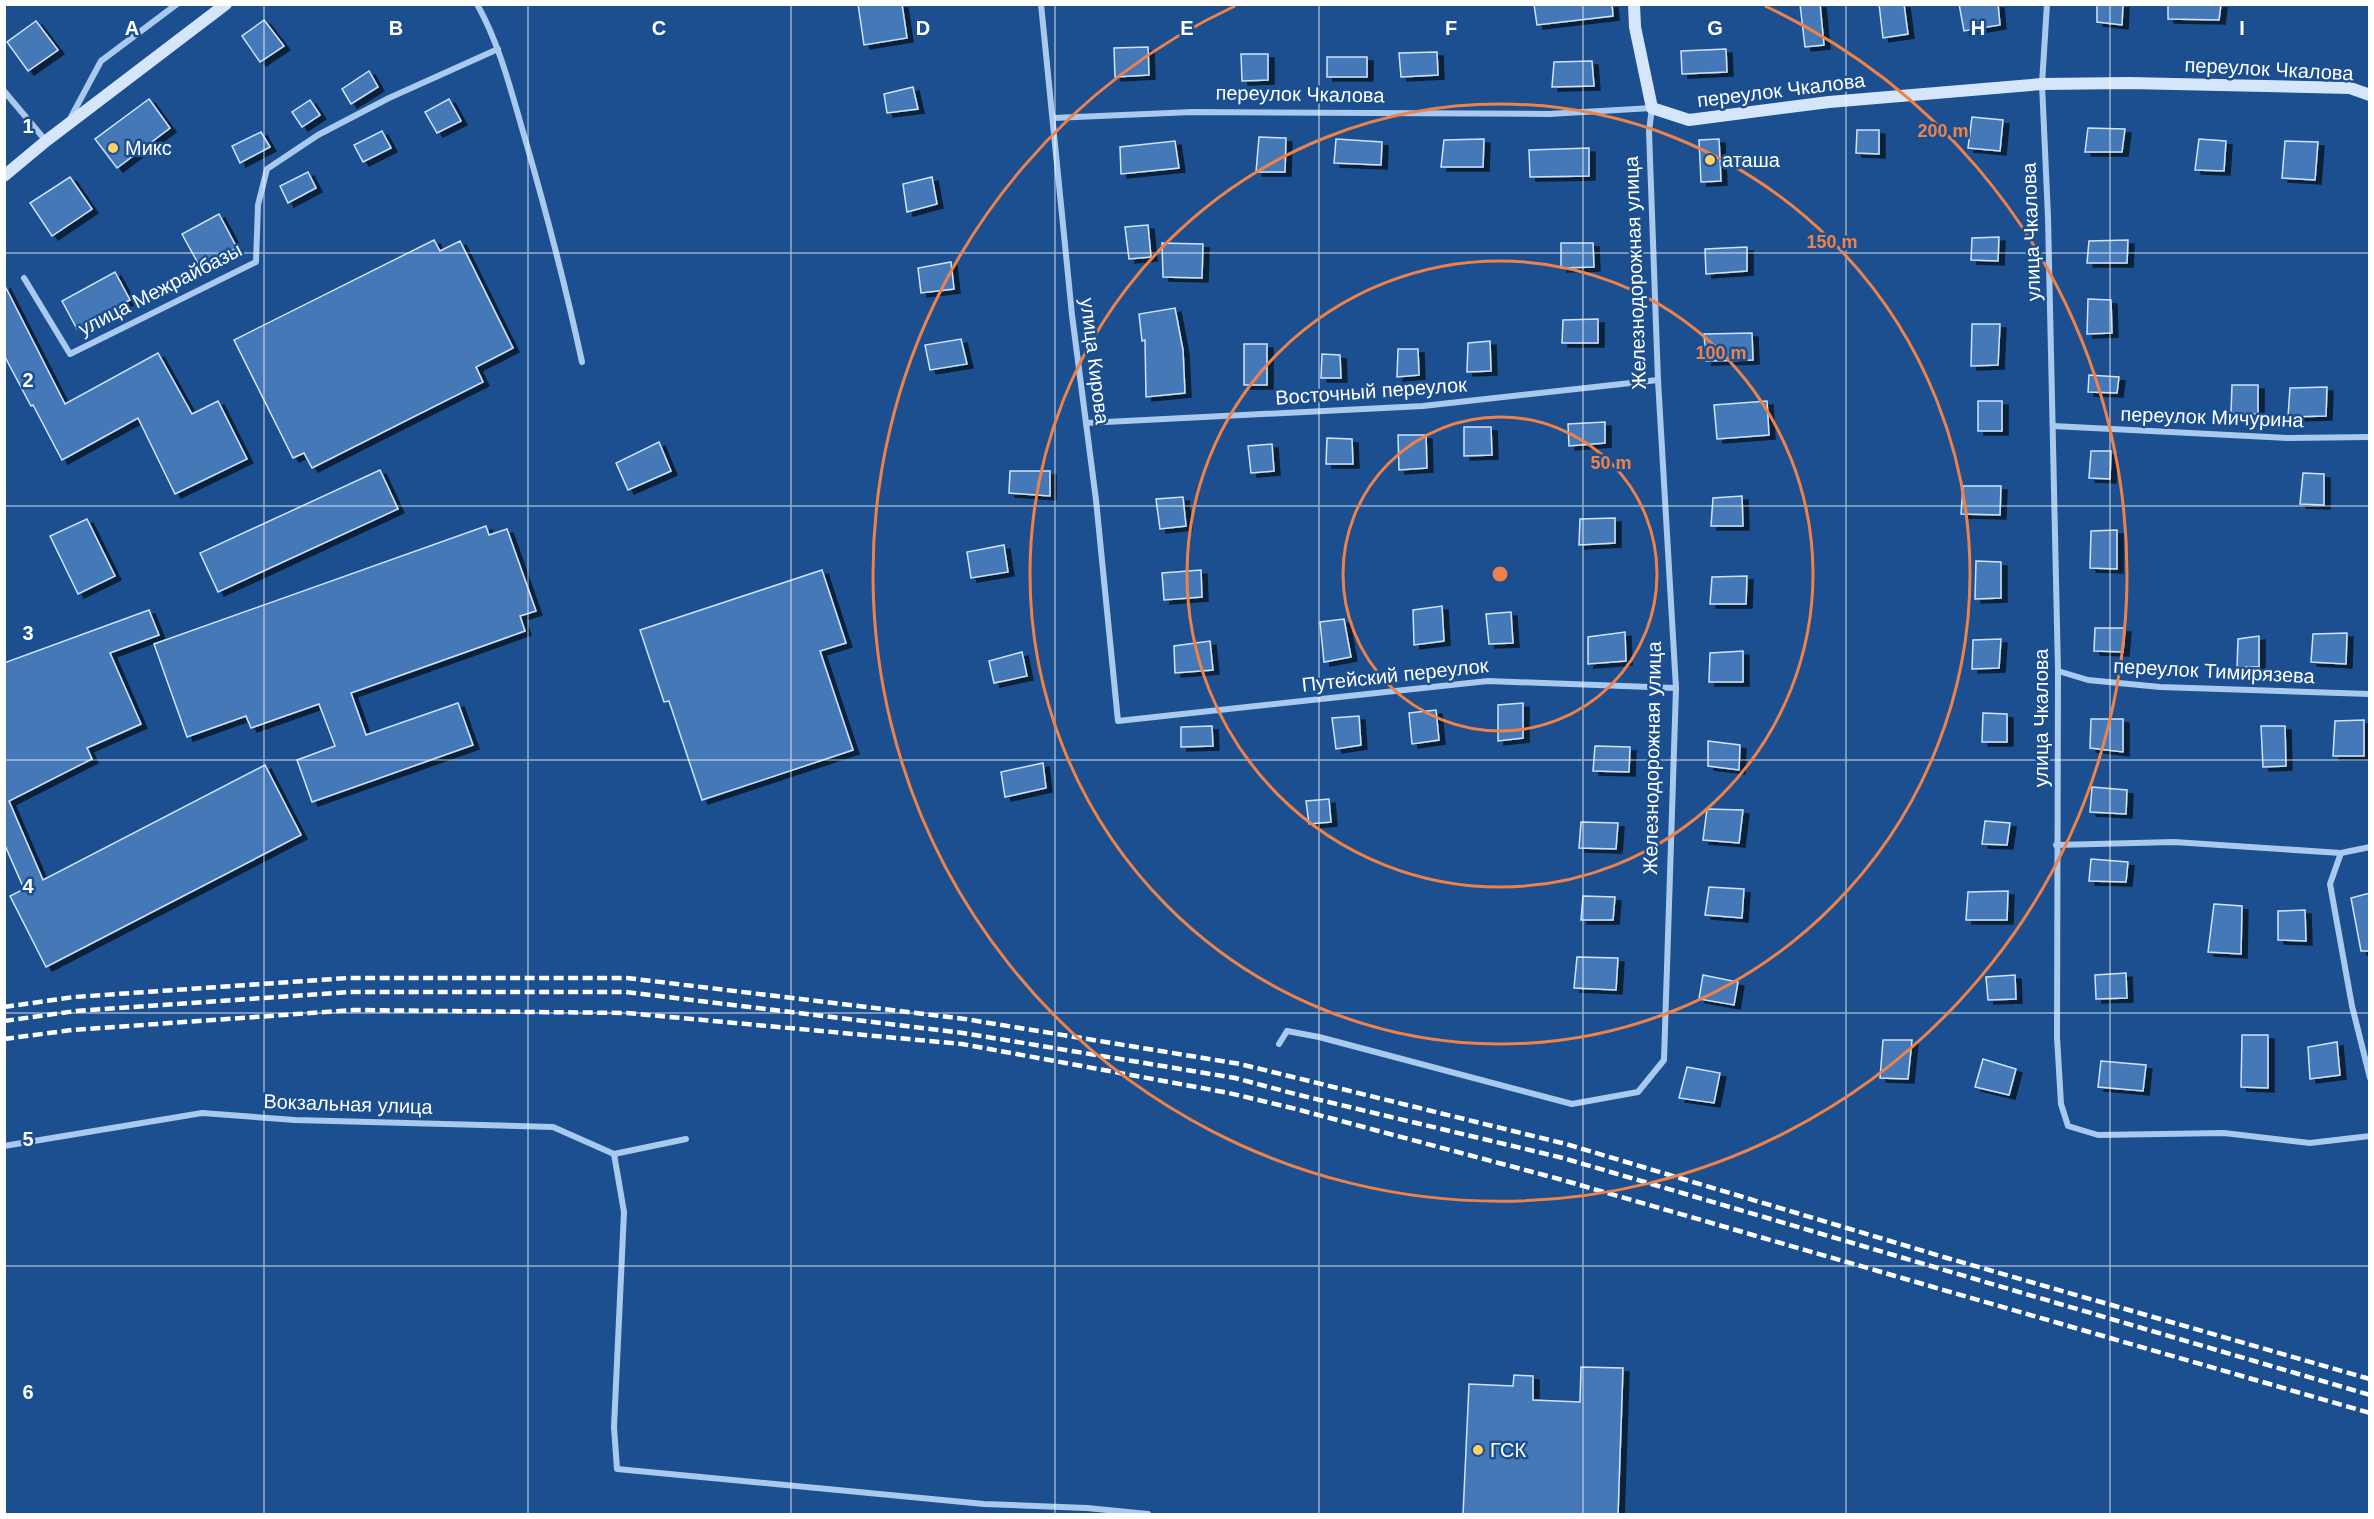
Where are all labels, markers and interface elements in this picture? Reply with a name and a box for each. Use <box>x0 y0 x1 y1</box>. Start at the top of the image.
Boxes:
text: A <box>125 17 139 39</box>
text: B <box>389 17 403 39</box>
text: C <box>652 17 666 39</box>
text: D <box>916 17 930 39</box>
text: E <box>1180 17 1194 39</box>
text: F <box>1445 17 1457 39</box>
text: G <box>1707 17 1723 39</box>
text: H <box>1971 17 1985 39</box>
text: I <box>2239 17 2245 39</box>
street label: переулок Чкалова <box>2184 54 2355 84</box>
street label: переулок Чкалова <box>1696 69 1867 111</box>
street label: переулок Чкалова <box>1215 82 1386 106</box>
text: 1 <box>22 115 34 137</box>
text: 200 m <box>1917 121 1969 141</box>
place label: Микс <box>125 137 172 159</box>
marker: Микс <box>106 141 120 155</box>
place label: аташа <box>1722 149 1781 171</box>
marker: аташа <box>1703 153 1717 167</box>
street label: Железнодорожная улица <box>1620 155 1650 390</box>
street label: улица Чкалова <box>2018 161 2044 302</box>
text: 150 m <box>1806 232 1858 252</box>
street label: улица Межрайбазы <box>75 238 245 340</box>
street label: улица Кирова <box>1076 297 1114 426</box>
text: 100 m <box>1695 343 1747 363</box>
text: 2 <box>22 369 34 391</box>
street label: Восточный переулок <box>1274 373 1468 409</box>
street label: переулок Мичурина <box>2120 403 2305 431</box>
text: 50 m <box>1590 453 1632 473</box>
centre of rings <box>1490 564 1510 584</box>
text: 3 <box>22 622 34 644</box>
street label: Железнодорожная улица <box>1639 640 1665 875</box>
street label: улица Чкалова <box>2030 648 2052 787</box>
street label: Путейский переулок <box>1301 654 1490 696</box>
street label: переулок Тимирязева <box>2113 655 2316 687</box>
text: 4 <box>22 875 34 897</box>
street label: Вокзальная улица <box>263 1090 434 1118</box>
text: 5 <box>22 1128 34 1150</box>
text: 6 <box>22 1381 34 1403</box>
place label: ГСК <box>1490 1439 1526 1461</box>
marker: ГСК <box>1471 1443 1485 1457</box>

